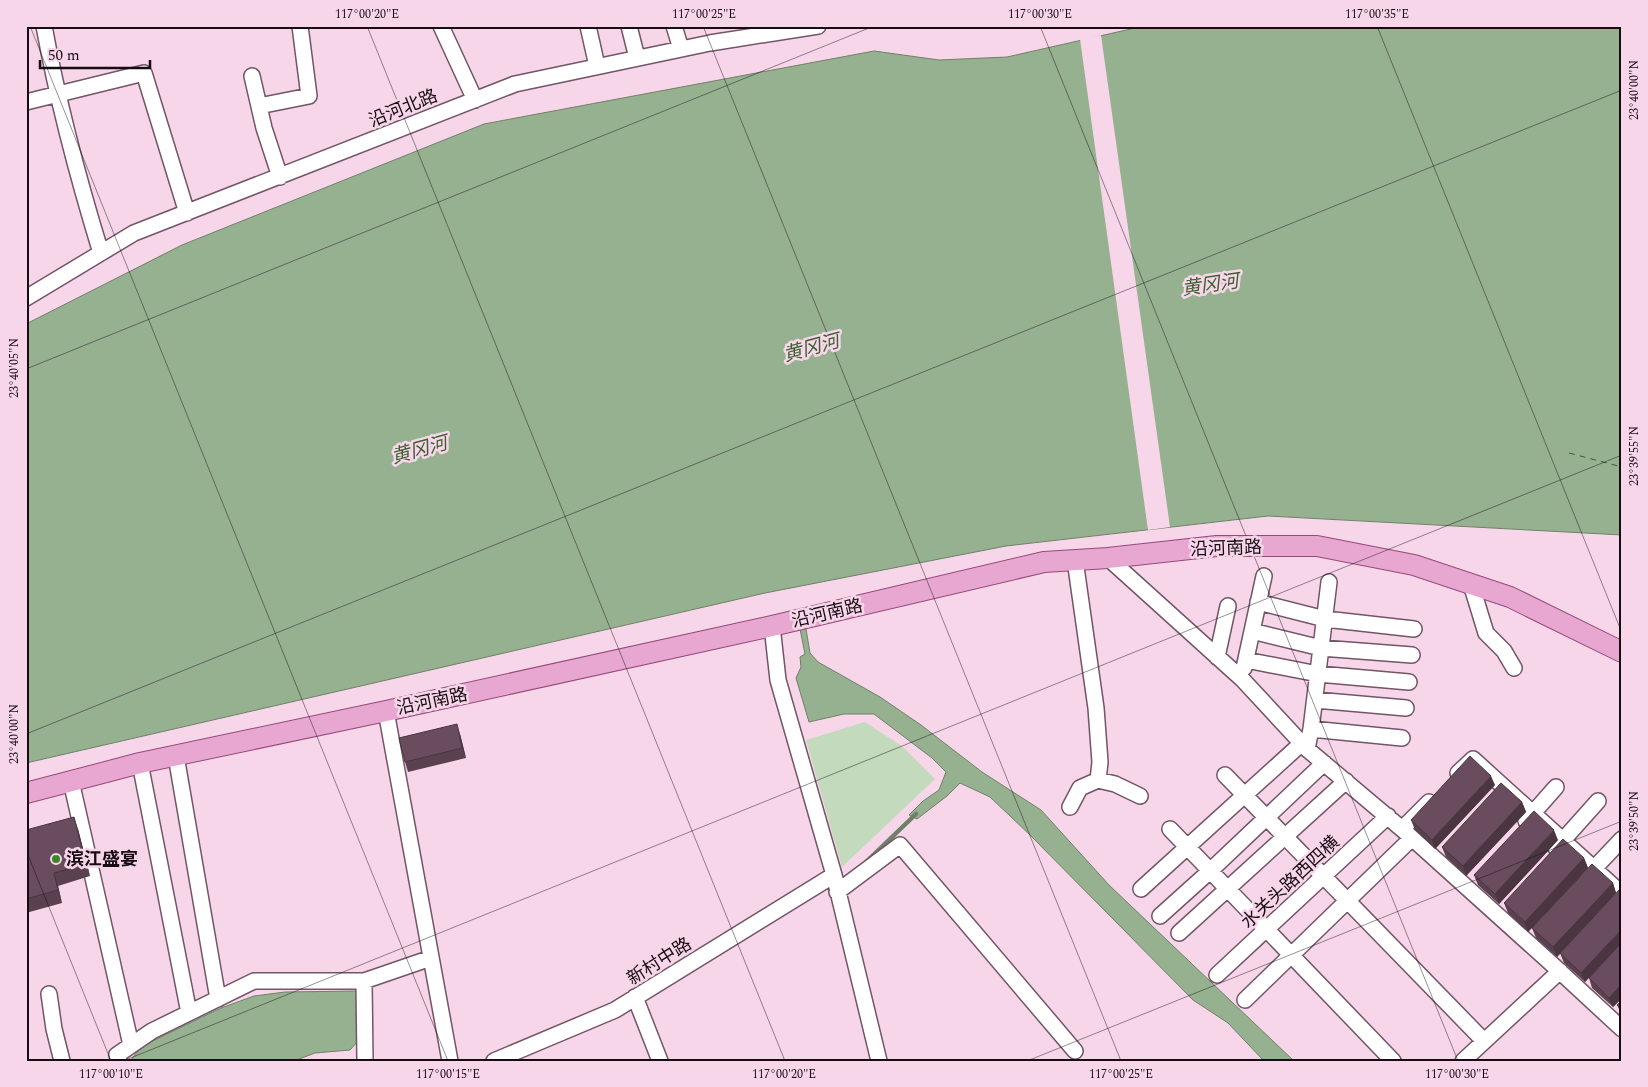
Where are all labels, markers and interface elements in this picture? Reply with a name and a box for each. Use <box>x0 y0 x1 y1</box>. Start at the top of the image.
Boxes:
text: 117°00'20"E <box>335 5 399 24</box>
text: 117°00'25"E <box>672 5 736 24</box>
text: 117°00'30"E <box>1008 5 1072 24</box>
text: 117°00'35"E <box>1345 5 1409 24</box>
scale bar <box>40 38 150 70</box>
text: 50 m <box>48 44 80 67</box>
text: 23°40'00"N <box>1625 60 1644 120</box>
street label: 沿河北路 <box>365 82 442 134</box>
water label: 黄冈河 <box>1180 267 1244 304</box>
water label: 黄冈河 <box>780 326 847 370</box>
text: 23°40'05"N <box>5 338 24 398</box>
text: 23°39'55"N <box>1625 426 1644 486</box>
water label: 黄冈河 <box>388 428 455 472</box>
street label: 沿河南路 <box>1190 534 1262 563</box>
street label: 沿河南路 <box>789 592 865 635</box>
street label: 沿河南路 <box>394 681 470 722</box>
text: 23°40'00"N <box>5 704 24 764</box>
text: 23°39'50"N <box>1625 791 1644 851</box>
street label: 水关头路西四横 <box>1235 830 1346 935</box>
place label: 滨江盛宴 <box>66 846 138 873</box>
marker: 滨江盛宴 <box>50 853 62 865</box>
street label: 新村中路 <box>622 931 697 992</box>
text: 117°00'10"E <box>79 1065 143 1084</box>
text: 117°00'15"E <box>416 1065 480 1084</box>
text: 117°00'20"E <box>752 1065 816 1084</box>
text: 117°00'25"E <box>1089 1065 1153 1084</box>
text: 117°00'30"E <box>1425 1065 1489 1084</box>

